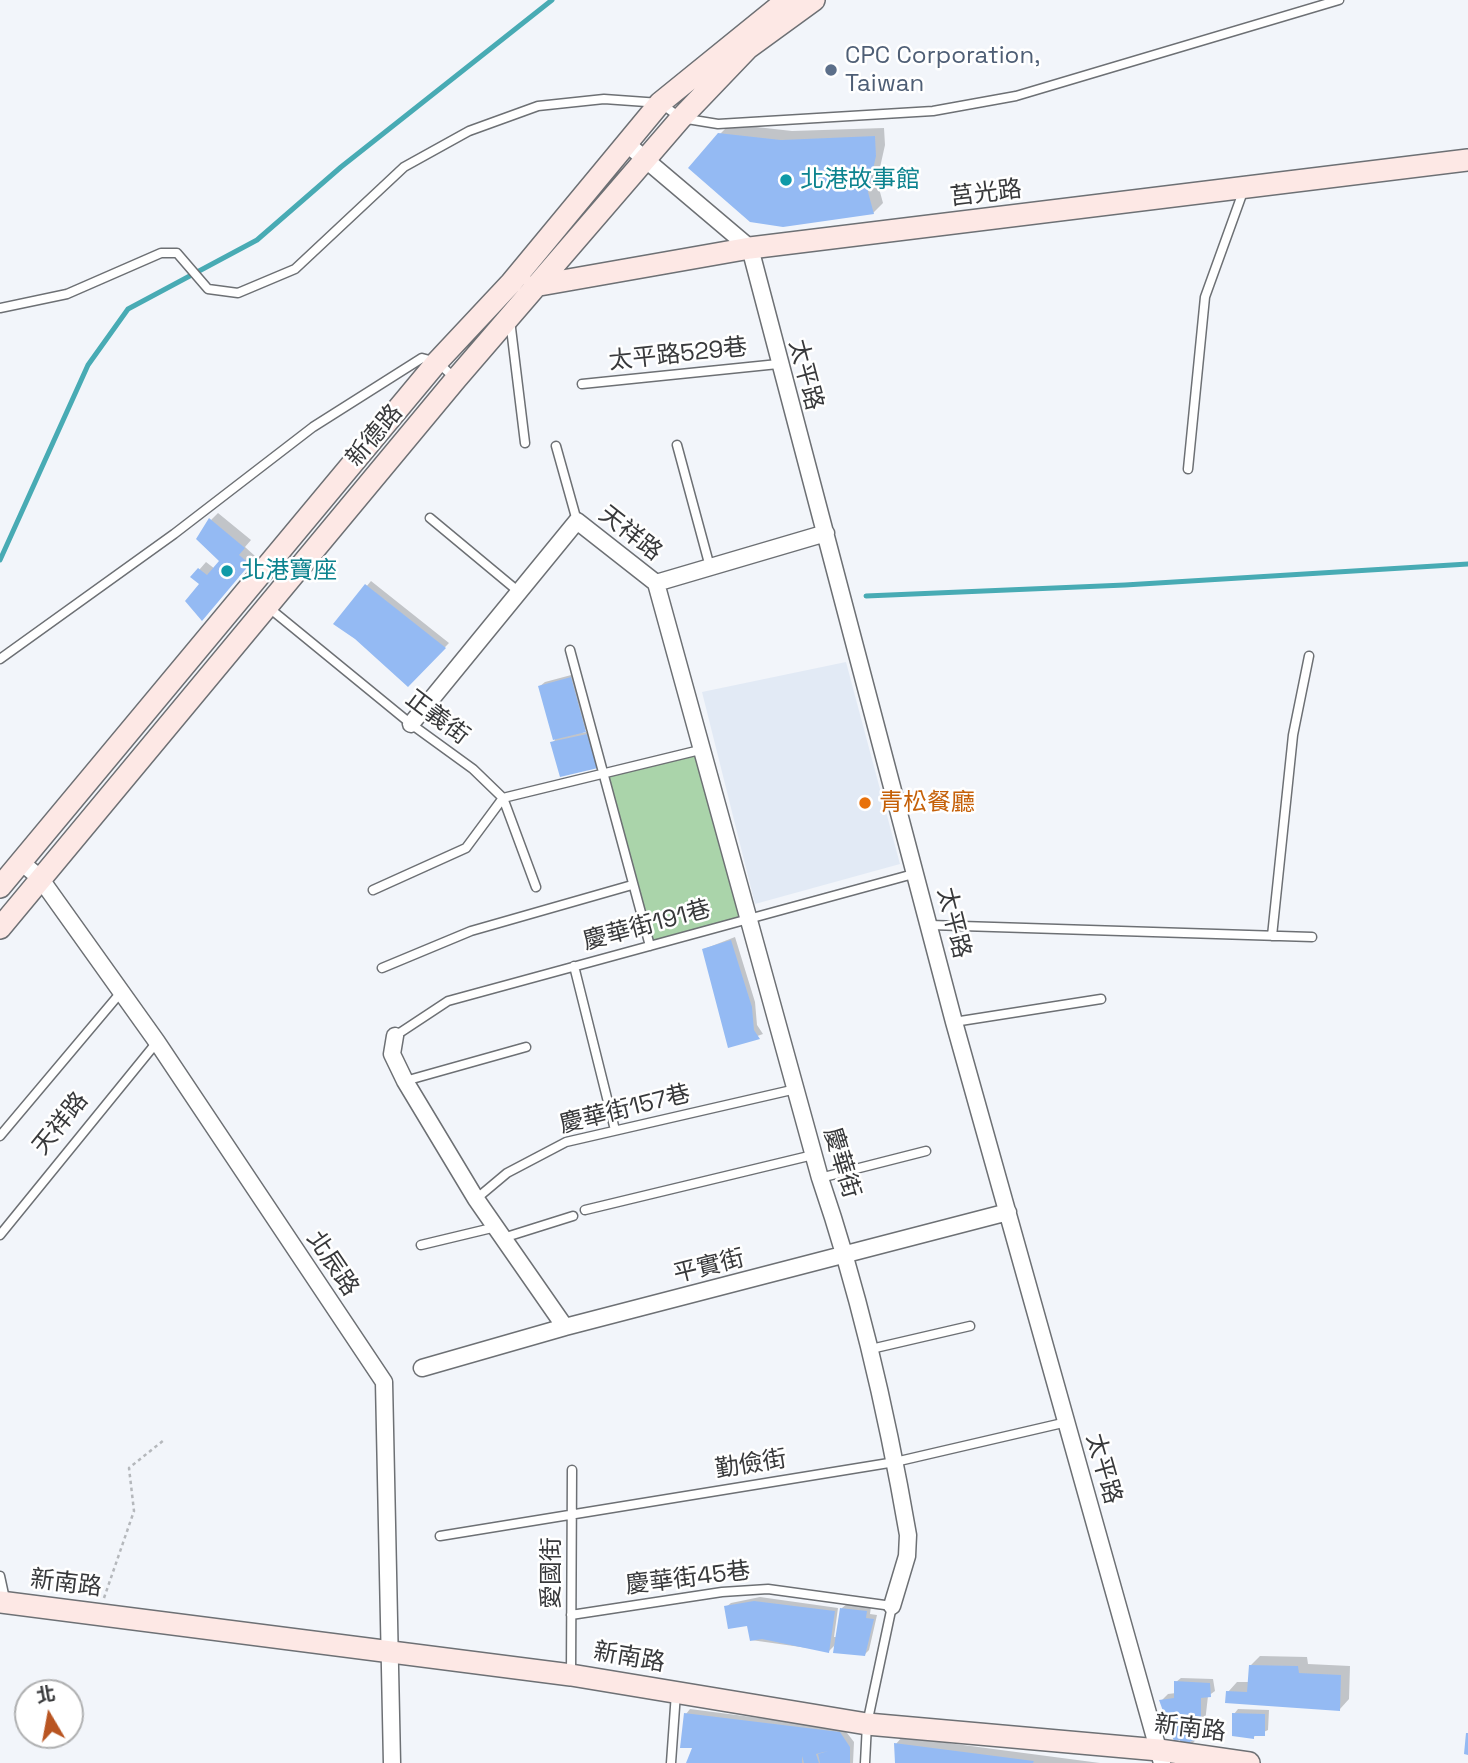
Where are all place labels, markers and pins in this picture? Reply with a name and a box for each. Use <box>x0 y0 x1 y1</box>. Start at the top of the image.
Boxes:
place label: CPC Corporation, Taiwan <box>845 42 1040 98</box>
marker: CPC Corporation, Taiwan <box>823 62 839 78</box>
place label: 北港故事館 <box>800 166 920 194</box>
marker: 北港故事館 <box>778 172 794 188</box>
place label: 北港寶座 <box>241 557 337 585</box>
marker: 北港寶座 <box>219 563 235 579</box>
place label: 青松餐廳 <box>879 789 975 817</box>
marker: 青松餐廳 <box>857 795 873 811</box>

